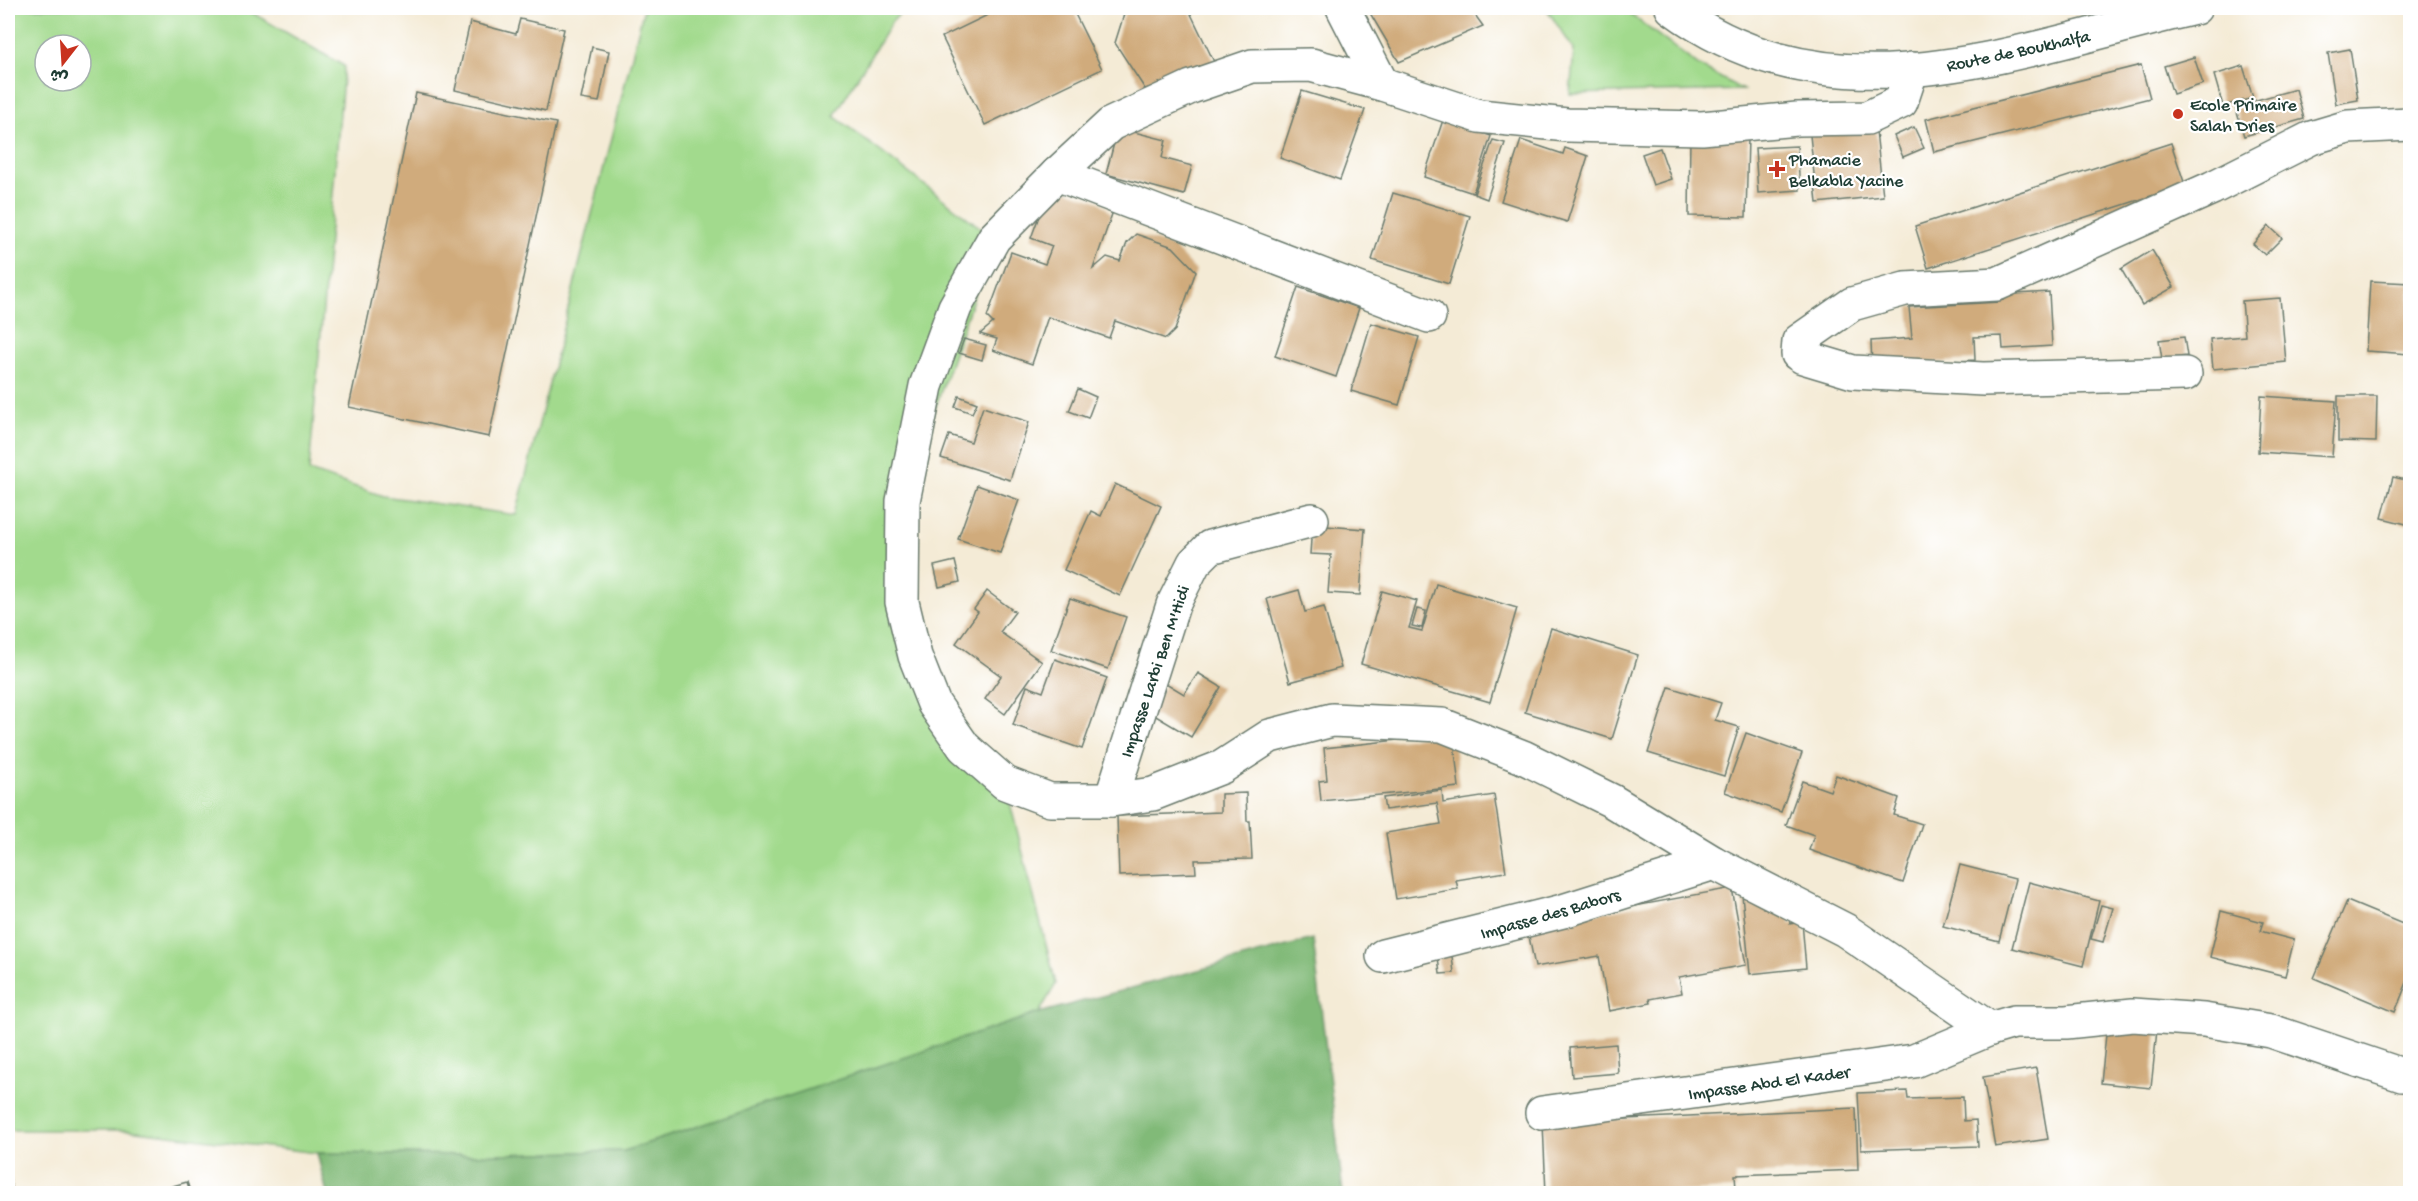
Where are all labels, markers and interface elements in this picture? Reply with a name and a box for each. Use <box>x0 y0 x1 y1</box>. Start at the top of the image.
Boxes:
street label: Route de Boukhalfa <box>1945 27 2093 78</box>
north arrow <box>33 33 93 93</box>
text: ش <box>48 62 71 86</box>
place label: Ecole Primaire Salah Dries <box>2190 96 2297 138</box>
marker: Ecole Primaire Salah Dries <box>2171 107 2185 121</box>
place label: Phamacie Belkabla Yacine <box>1788 151 1904 193</box>
marker: Phamacie Belkabla Yacine <box>1770 162 1784 176</box>
street label: Impasse Larbi Ben M'Hidi <box>1117 583 1196 761</box>
street label: Impasse des Babors <box>1478 885 1624 945</box>
street label: Impasse Abd El Kader <box>1687 1062 1853 1106</box>

